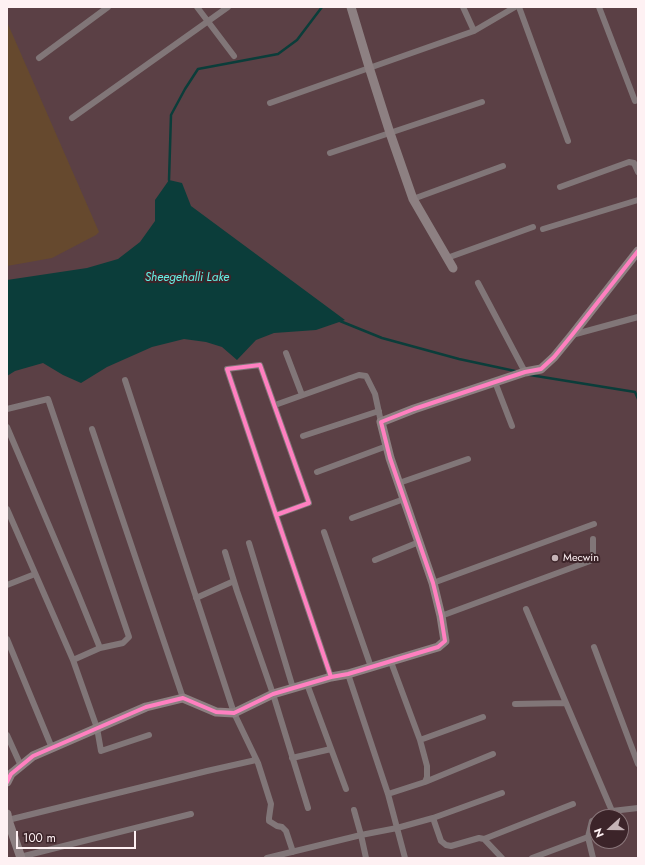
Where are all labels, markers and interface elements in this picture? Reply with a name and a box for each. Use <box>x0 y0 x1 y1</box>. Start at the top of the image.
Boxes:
water label: Sheegehalli Lake <box>145 271 229 285</box>
place label: Mecwin <box>563 551 599 565</box>
marker: Mecwin <box>550 553 560 563</box>
north arrow <box>589 809 629 849</box>
scale bar <box>18 823 138 849</box>
text: N <box>590 826 608 840</box>
text: 100 m <box>23 829 56 847</box>

